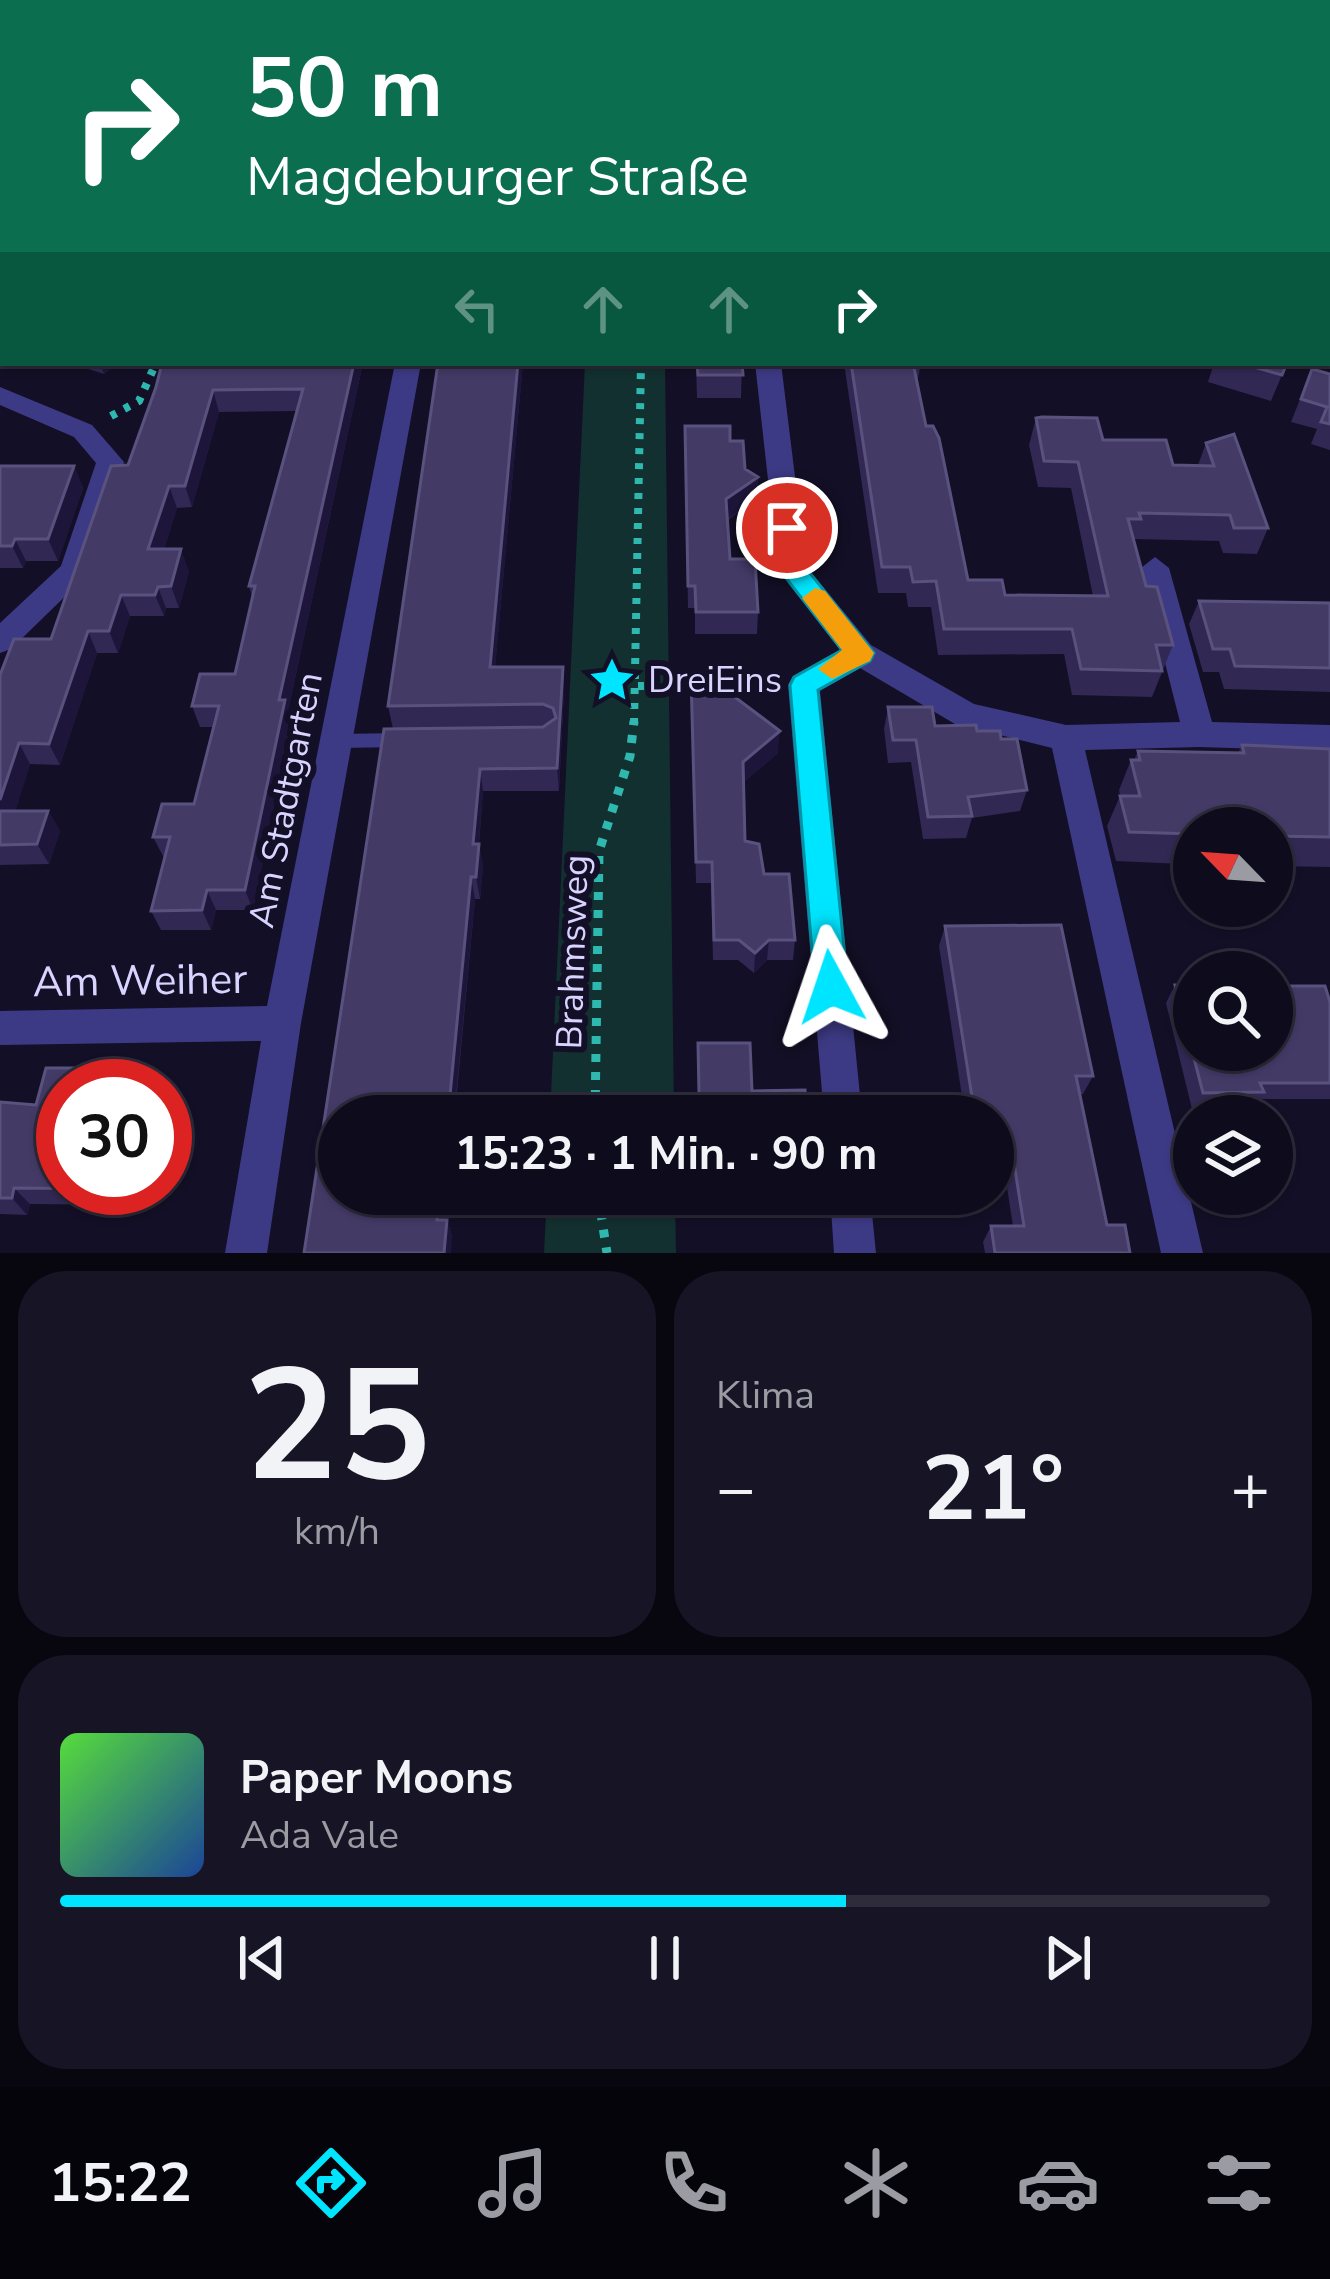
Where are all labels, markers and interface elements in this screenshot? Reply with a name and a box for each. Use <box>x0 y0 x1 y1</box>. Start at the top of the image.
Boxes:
text: 50 m <box>246 31 443 146</box>
icon: right <box>48 48 204 204</box>
text: Magdeburger Straße <box>246 140 749 214</box>
icon: left <box>444 276 510 342</box>
icon: ahead <box>570 276 636 342</box>
icon: ahead <box>696 276 762 342</box>
icon: right <box>822 276 888 342</box>
pin <box>736 477 838 579</box>
icon: arrive <box>754 495 820 561</box>
place icon: DreiEins <box>587 655 637 705</box>
place label: DreiEins <box>648 656 782 705</box>
street label: Am Stadtgarten <box>237 668 335 932</box>
north arrow <box>1173 807 1293 927</box>
map controls <box>1173 807 1293 1215</box>
street label: Brahmsweg <box>545 854 601 1050</box>
position arrow <box>768 924 894 1050</box>
street label: Am Weiher <box>32 951 248 1011</box>
button: search <box>1173 951 1293 1071</box>
speed limit sign: 30 <box>36 1059 192 1215</box>
button: layers <box>1173 1095 1293 1215</box>
text: 15:23 · 1 Min. · 90 m <box>455 1124 877 1185</box>
text: 25 <box>243 1320 431 1533</box>
text: Klima <box>716 1369 815 1422</box>
text: 21° <box>922 1428 1064 1551</box>
text: − <box>716 1444 756 1534</box>
text: + <box>1230 1444 1270 1534</box>
text: km/h <box>294 1505 380 1558</box>
text: Paper Moons <box>240 1748 513 1809</box>
text: Ada Vale <box>240 1809 399 1862</box>
icon: previous <box>229 1925 295 1991</box>
icon: pause <box>632 1925 698 1991</box>
icon: next <box>1035 1925 1101 1991</box>
icon: directions <box>289 2141 373 2225</box>
icon: music <box>471 2141 555 2225</box>
icon: phone <box>652 2141 736 2225</box>
icon: climate <box>834 2141 918 2225</box>
icon: car <box>1016 2141 1100 2225</box>
icon: filters <box>1197 2141 1281 2225</box>
text: 15:22 <box>49 2146 192 2220</box>

